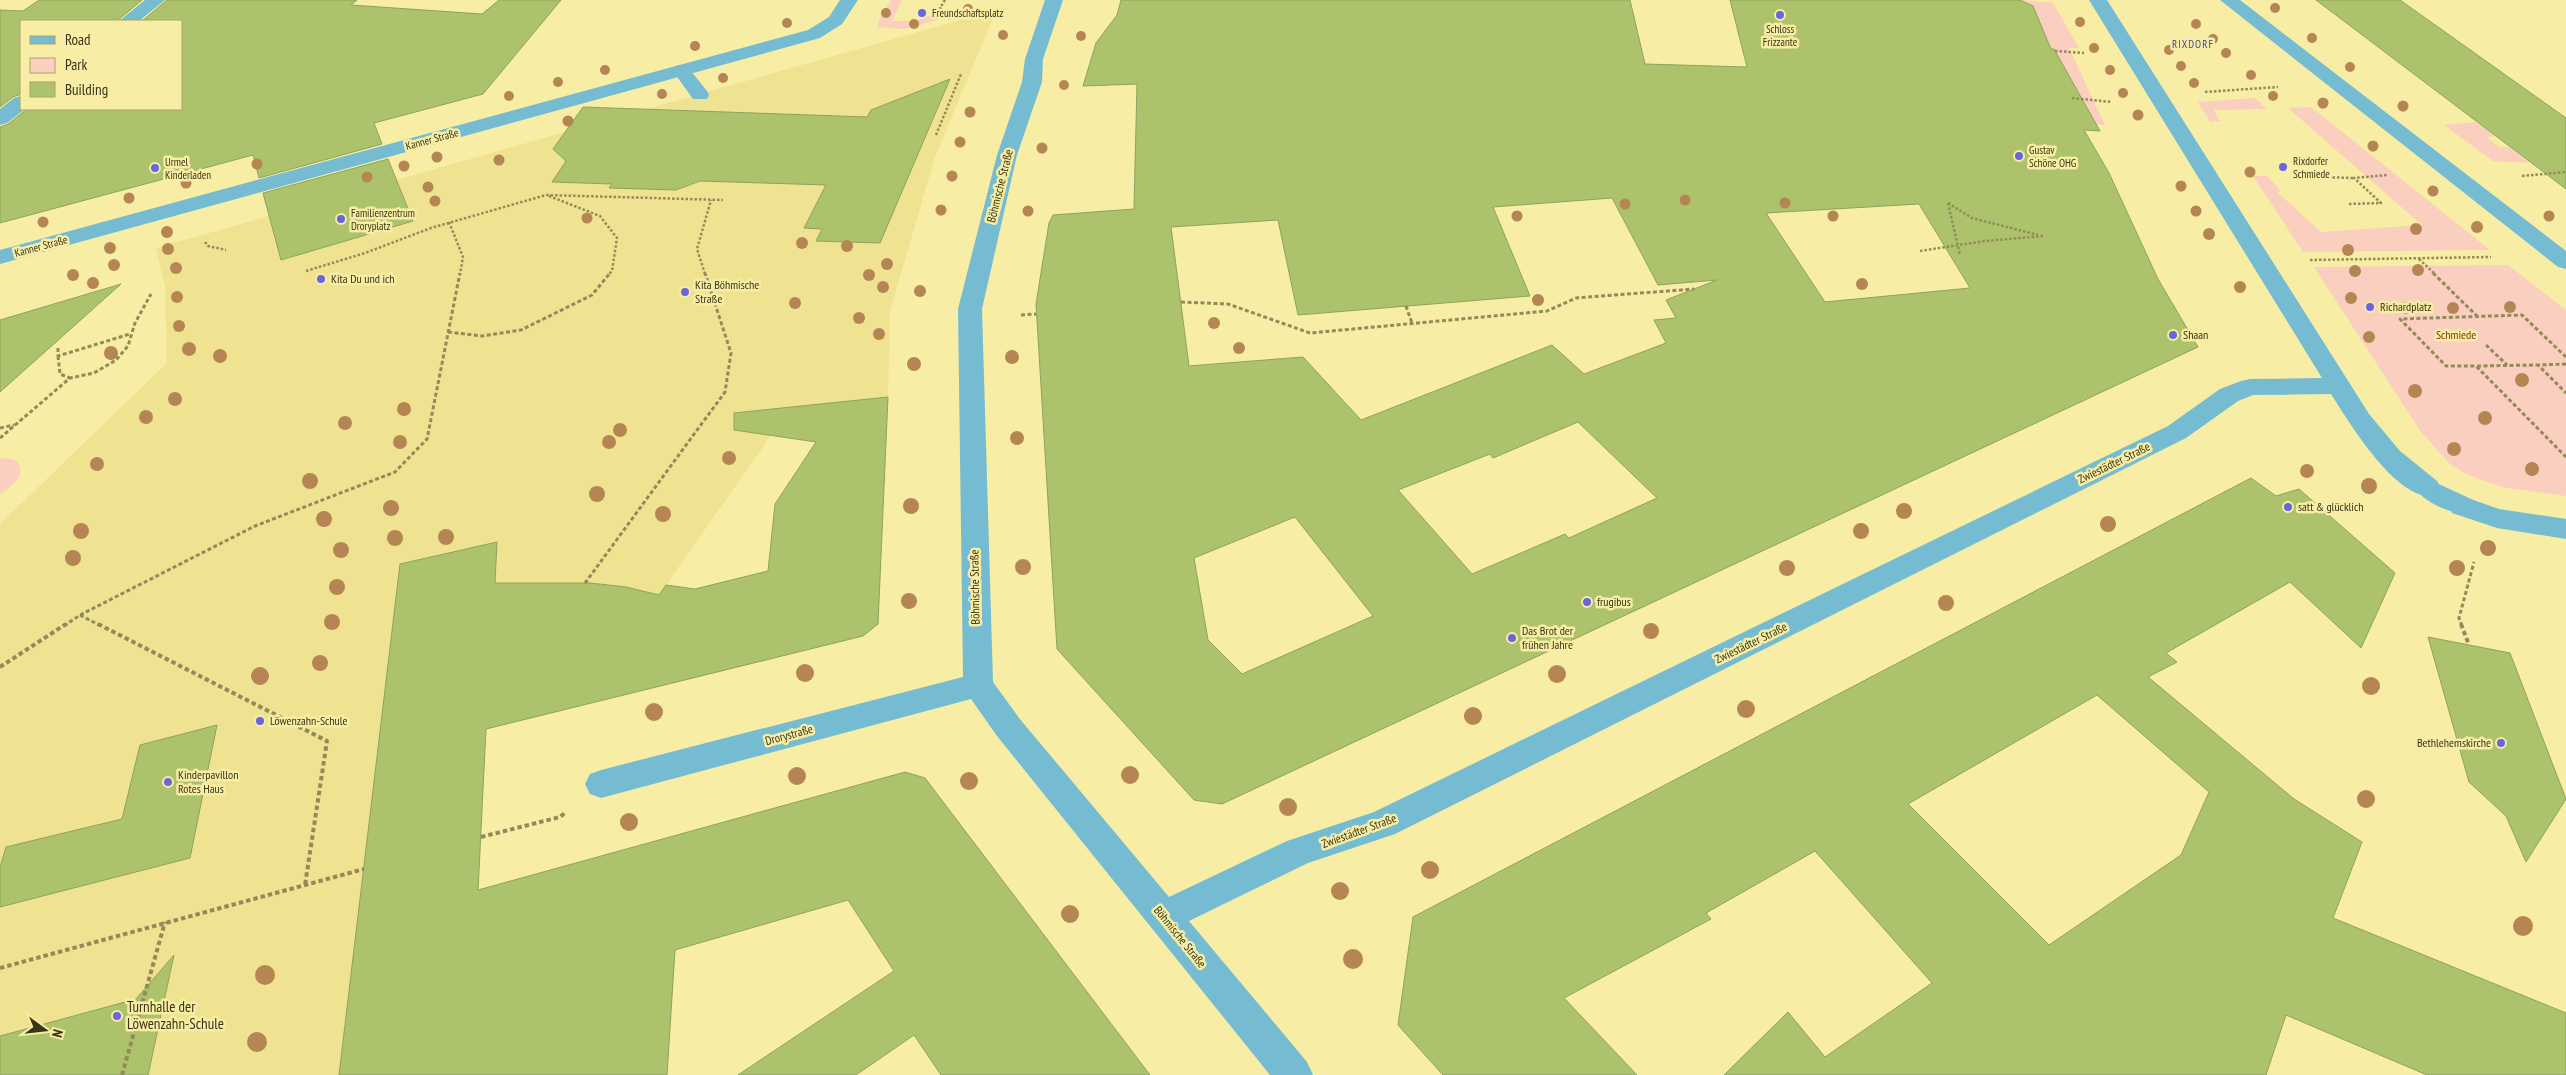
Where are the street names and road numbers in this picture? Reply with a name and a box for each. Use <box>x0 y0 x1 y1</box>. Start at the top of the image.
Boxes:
street label: Kanner Straße <box>404 125 460 153</box>
street label: Böhmische Straße <box>983 148 1016 224</box>
street label: Kanner Straße <box>13 232 69 260</box>
street label: Zwiestädter Straße <box>2075 439 2152 486</box>
street label: Böhmische Straße <box>966 549 983 625</box>
street label: Zwiestädter Straße <box>1712 619 1789 666</box>
street label: Drorystraße <box>763 721 814 748</box>
street label: Zwiestädter Straße <box>1319 810 1398 851</box>
street label: Böhmische Straße <box>1151 903 1210 971</box>

